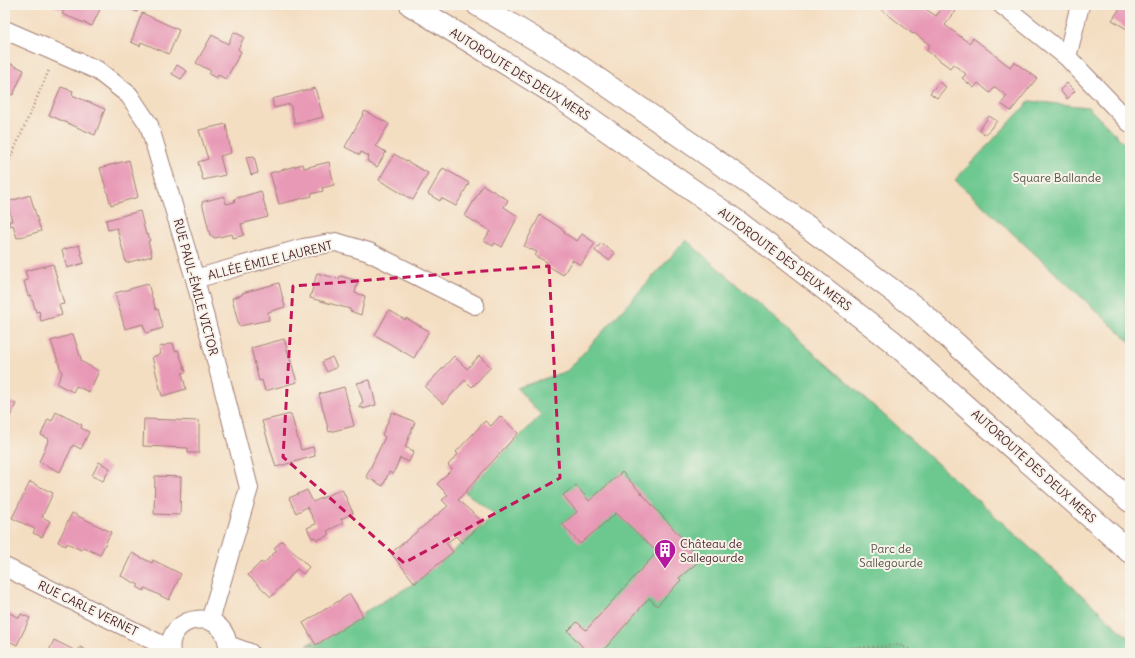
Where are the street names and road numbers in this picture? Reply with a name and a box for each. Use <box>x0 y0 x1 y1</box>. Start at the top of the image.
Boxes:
street label: AUTOROUTE DES DEUX MERS <box>447 25 593 124</box>
street label: AUTOROUTE DES DEUX MERS <box>716 204 855 314</box>
street label: RUE PAUL-ÉMILE VICTOR <box>171 217 222 357</box>
street label: ALLÉE ÉMILE LAURENT <box>206 237 334 283</box>
street label: AUTOROUTE DES DEUX MERS <box>969 406 1100 526</box>
street label: RUE CARLE VERNET <box>36 577 140 639</box>

